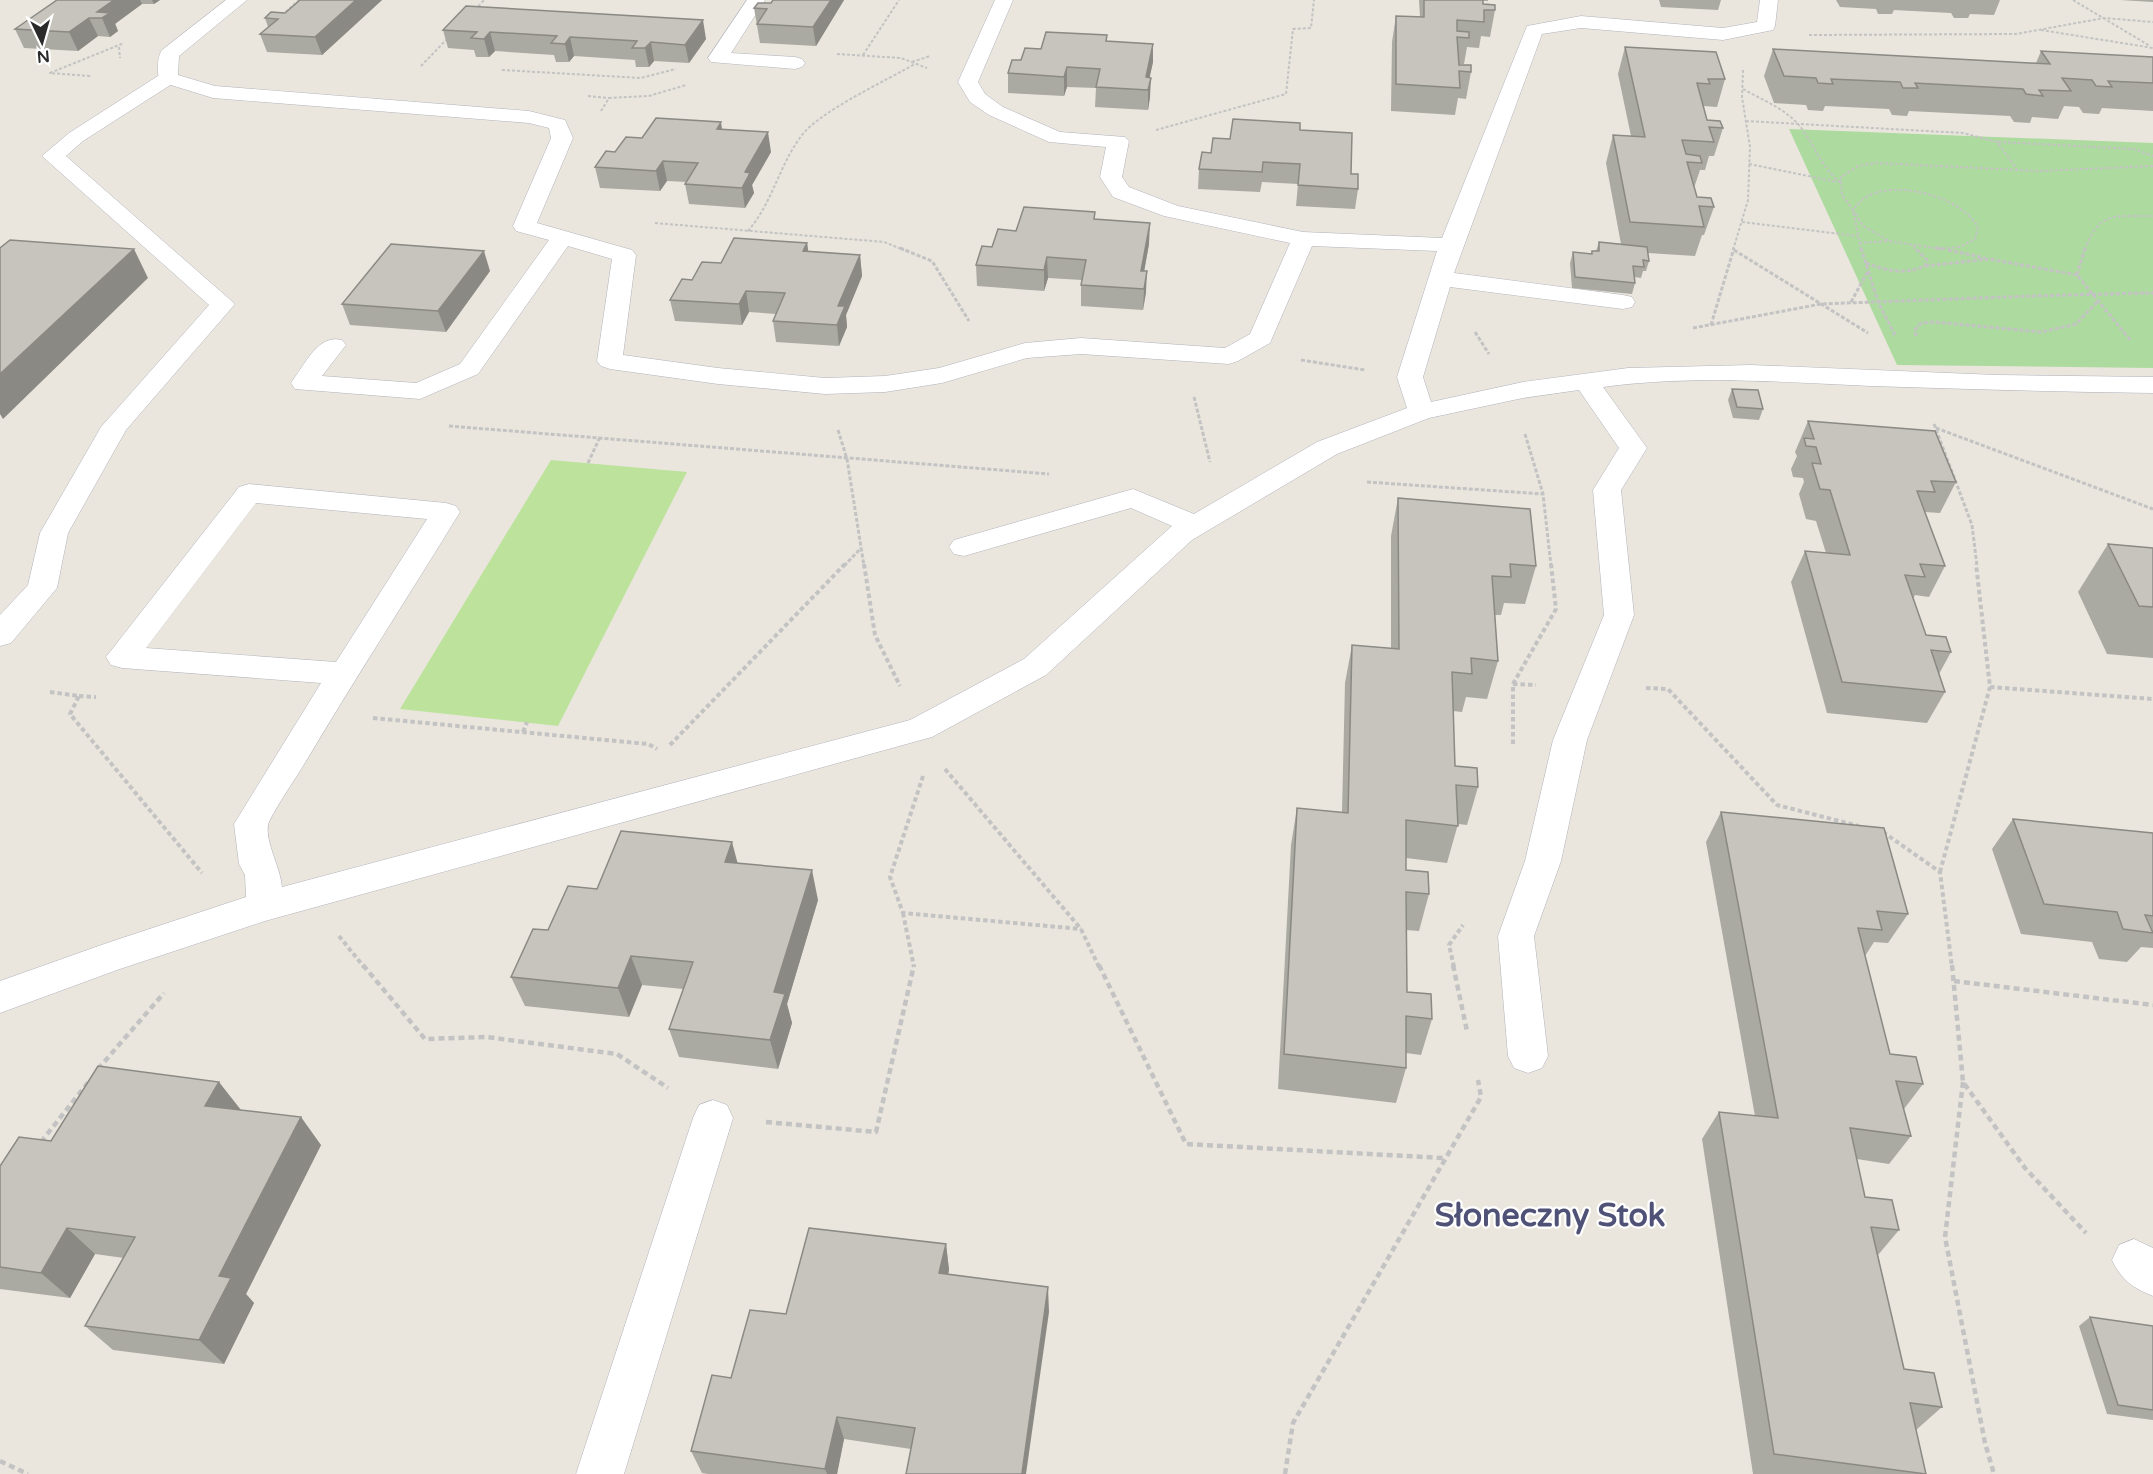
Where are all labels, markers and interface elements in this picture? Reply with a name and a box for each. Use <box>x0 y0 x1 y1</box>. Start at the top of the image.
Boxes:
north arrow <box>12 12 72 72</box>
text: N <box>36 45 50 66</box>
district label: Słoneczny Stok <box>1435 1197 1665 1235</box>

